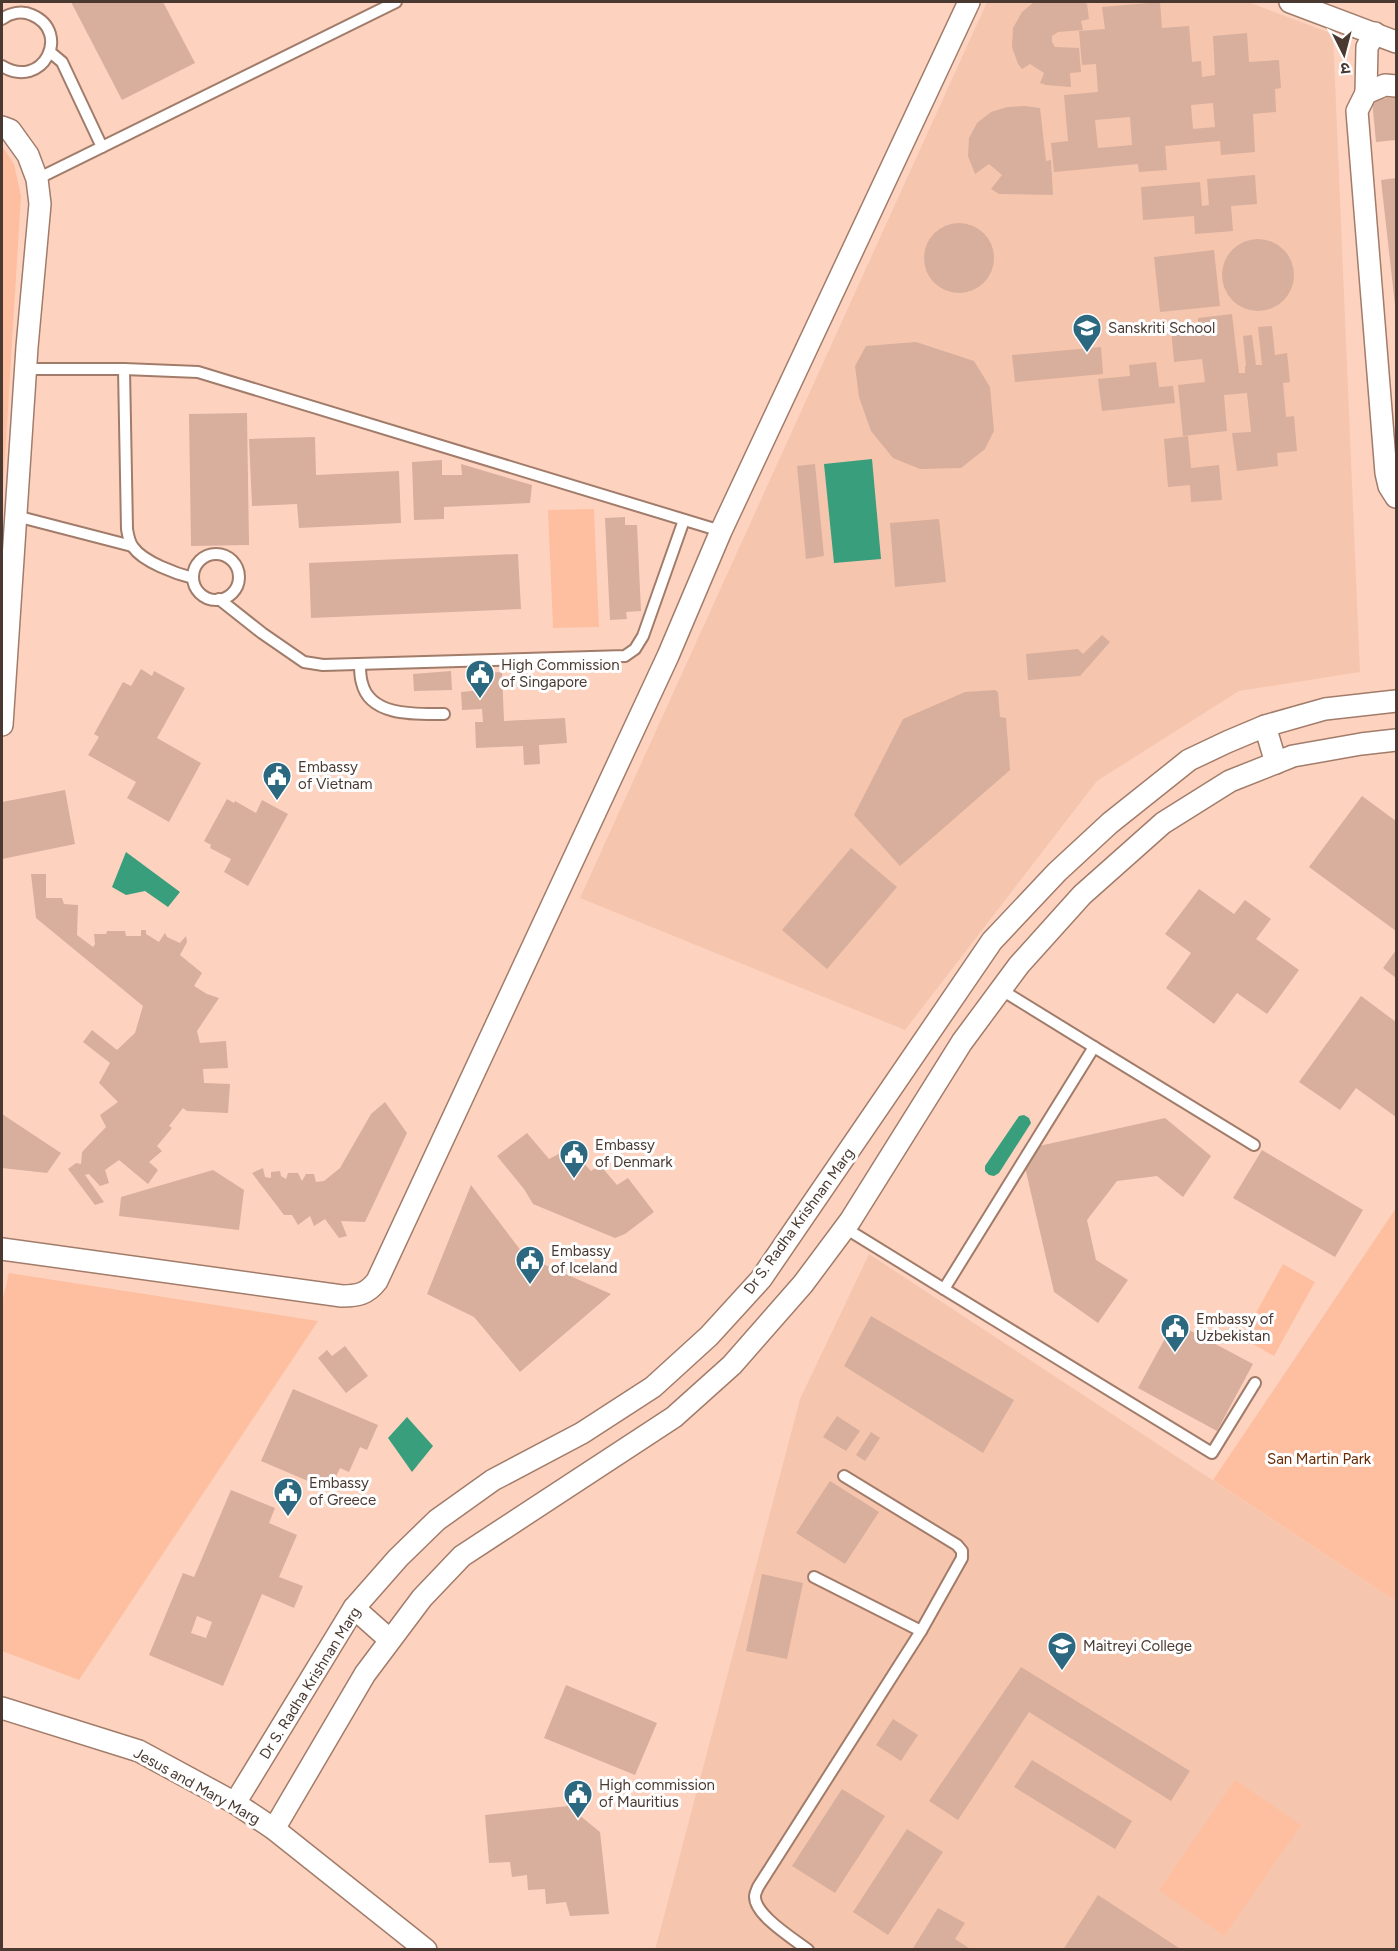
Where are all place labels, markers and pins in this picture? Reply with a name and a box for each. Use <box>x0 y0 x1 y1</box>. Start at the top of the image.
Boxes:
school or university icon: Sanskriti School <box>1071 312 1103 354</box>
place label: Sanskriti School <box>1108 319 1215 337</box>
place label: High Commission of Singapore <box>501 656 620 691</box>
public building icon: High Commission of Singapore <box>464 658 496 700</box>
place label: Embassy of Vietnam <box>298 758 372 793</box>
public building icon: Embassy of Vietnam <box>261 760 293 802</box>
place label: Embassy of Denmark <box>595 1136 673 1171</box>
public building icon: Embassy of Denmark <box>558 1138 590 1180</box>
place label: Embassy of Iceland <box>551 1242 617 1277</box>
public building icon: Embassy of Iceland <box>514 1244 546 1286</box>
place label: Embassy of Uzbekistan <box>1196 1310 1274 1345</box>
public building icon: Embassy of Uzbekistan <box>1159 1312 1191 1354</box>
place label: Embassy of Greece <box>309 1474 376 1509</box>
public building icon: Embassy of Greece <box>272 1476 304 1518</box>
school or university icon: Maitreyi College <box>1046 1630 1078 1672</box>
place label: Maitreyi College <box>1083 1637 1192 1655</box>
place label: High commission of Mauritius <box>599 1776 715 1811</box>
public building icon: High commission of Mauritius <box>562 1778 594 1820</box>

